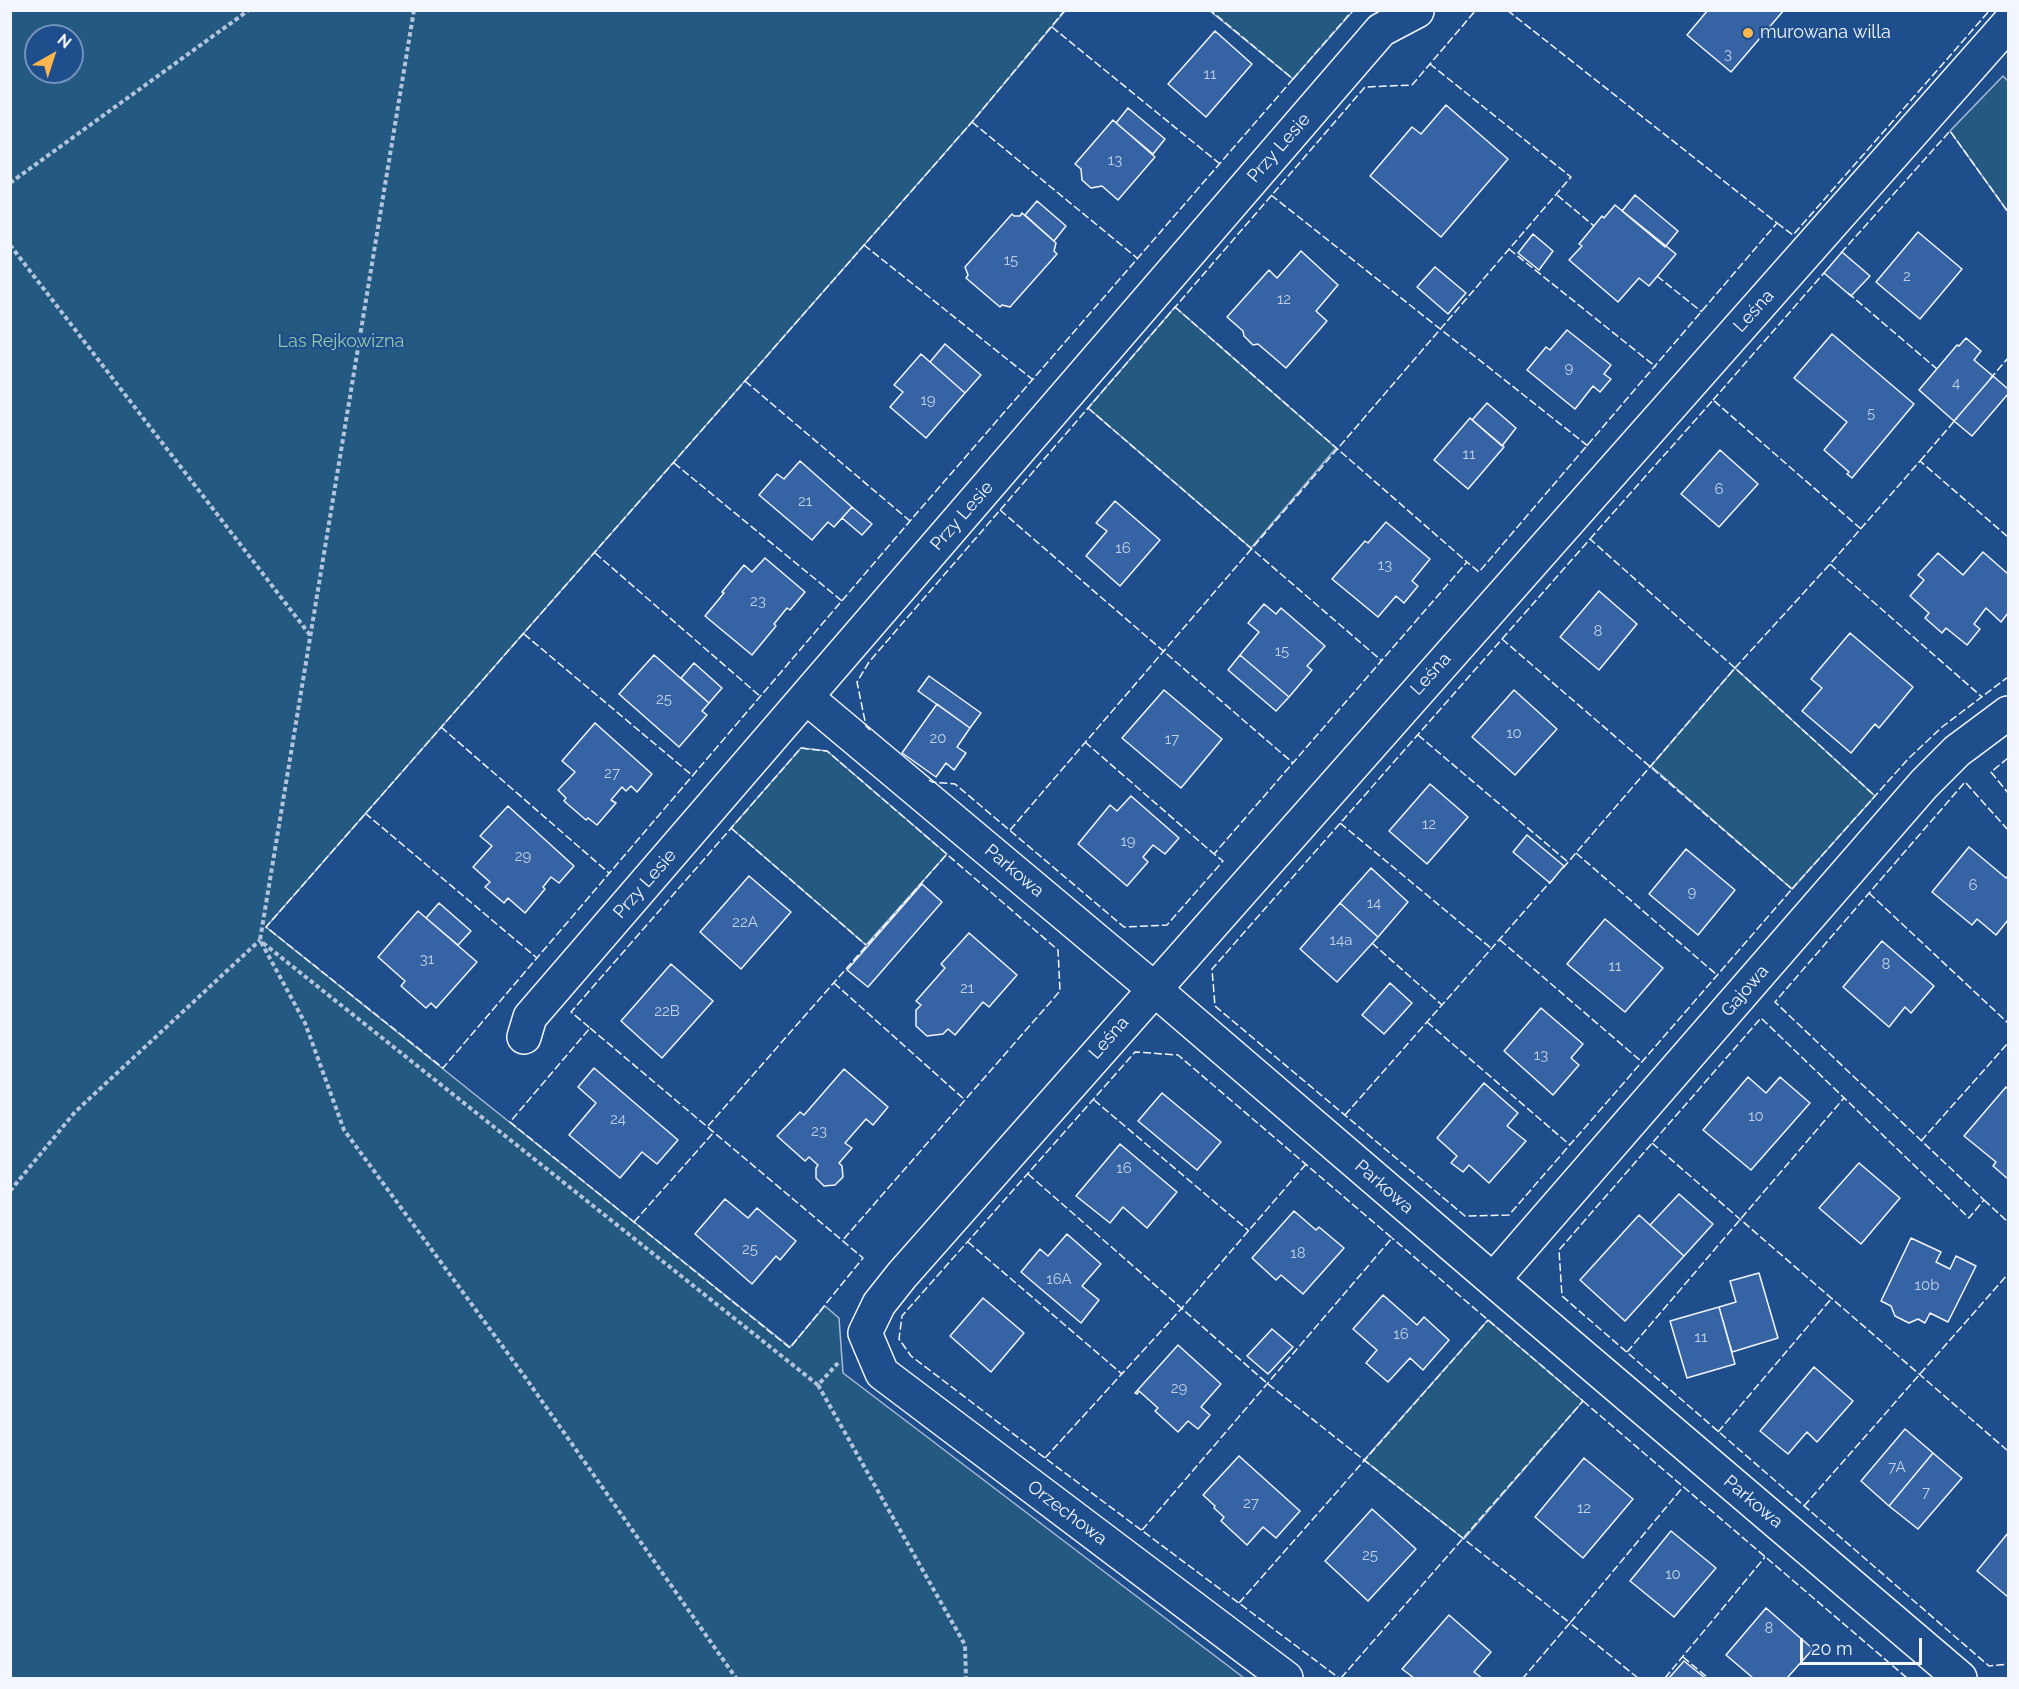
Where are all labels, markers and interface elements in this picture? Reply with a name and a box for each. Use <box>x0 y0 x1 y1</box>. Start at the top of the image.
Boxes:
place label: murowana willa <box>1760 22 1891 44</box>
north arrow <box>24 24 84 84</box>
marker: murowana willa <box>1741 26 1755 40</box>
text: N <box>54 30 75 52</box>
house number: 3 <box>1724 45 1732 63</box>
house number: 11 <box>1204 65 1216 83</box>
street label: Przy Lesie <box>1243 109 1315 187</box>
house number: 13 <box>1108 151 1122 169</box>
house number: 15 <box>1004 251 1018 269</box>
house number: 2 <box>1903 267 1911 285</box>
street label: Leśna <box>1729 285 1779 337</box>
house number: 12 <box>1277 290 1291 308</box>
park label: Las Rejkowizna <box>278 331 404 353</box>
house number: 9 <box>1565 359 1573 377</box>
house number: 4 <box>1952 374 1960 392</box>
house number: 19 <box>920 391 936 409</box>
house number: 5 <box>1867 404 1875 422</box>
house number: 11 <box>1463 445 1475 463</box>
street label: Przy Lesie <box>926 477 998 555</box>
house number: 6 <box>1714 480 1724 498</box>
house number: 21 <box>798 492 812 510</box>
house number: 16 <box>1115 539 1131 557</box>
house number: 13 <box>1378 556 1392 574</box>
house number: 23 <box>750 592 766 610</box>
house number: 8 <box>1594 622 1602 640</box>
house number: 15 <box>1275 642 1289 660</box>
street label: Leśna <box>1406 648 1456 700</box>
house number: 25 <box>656 690 672 708</box>
house number: 10 <box>1506 724 1522 742</box>
house number: 20 <box>930 729 946 747</box>
house number: 17 <box>1165 730 1179 748</box>
house number: 27 <box>604 764 620 782</box>
house number: 12 <box>1422 815 1436 833</box>
house number: 19 <box>1120 832 1136 850</box>
street label: Parkowa <box>980 840 1048 902</box>
street label: Przy Lesie <box>609 845 681 923</box>
house number: 29 <box>515 847 531 865</box>
house number: 6 <box>1968 876 1978 894</box>
house number: 9 <box>1688 883 1696 901</box>
house number: 14 <box>1367 894 1381 912</box>
house number: 22A <box>732 913 758 931</box>
house number: 14a <box>1330 931 1352 949</box>
house number: 31 <box>420 950 434 968</box>
house number: 8 <box>1882 955 1890 973</box>
house number: 11 <box>1609 957 1621 975</box>
street label: Gajowa <box>1717 961 1773 1021</box>
house number: 21 <box>960 979 974 997</box>
house number: 22B <box>654 1002 680 1020</box>
street label: Leśna <box>1084 1012 1134 1064</box>
house number: 13 <box>1534 1046 1548 1064</box>
house number: 10 <box>1748 1107 1764 1125</box>
house number: 24 <box>610 1110 626 1128</box>
house number: 23 <box>811 1122 827 1140</box>
street label: Parkowa <box>1350 1156 1418 1218</box>
house number: 16 <box>1116 1159 1132 1177</box>
house number: 25 <box>742 1240 758 1258</box>
house number: 18 <box>1290 1244 1306 1262</box>
house number: 16A <box>1046 1270 1072 1288</box>
house number: 10b <box>1915 1276 1939 1294</box>
house number: 16 <box>1393 1325 1409 1343</box>
house number: 11 <box>1695 1328 1707 1346</box>
house number: 29 <box>1171 1379 1187 1397</box>
house number: 7A <box>1888 1458 1906 1476</box>
street label: Parkowa <box>1719 1471 1787 1533</box>
street label: Orzechowa <box>1023 1476 1111 1550</box>
house number: 7 <box>1922 1483 1930 1501</box>
house number: 27 <box>1243 1494 1259 1512</box>
house number: 12 <box>1577 1499 1591 1517</box>
house number: 25 <box>1362 1546 1378 1564</box>
house number: 10 <box>1665 1565 1681 1583</box>
house number: 8 <box>1765 1619 1773 1637</box>
scale bar <box>1803 1626 1924 1664</box>
text: 20 m <box>1811 1638 1853 1659</box>

